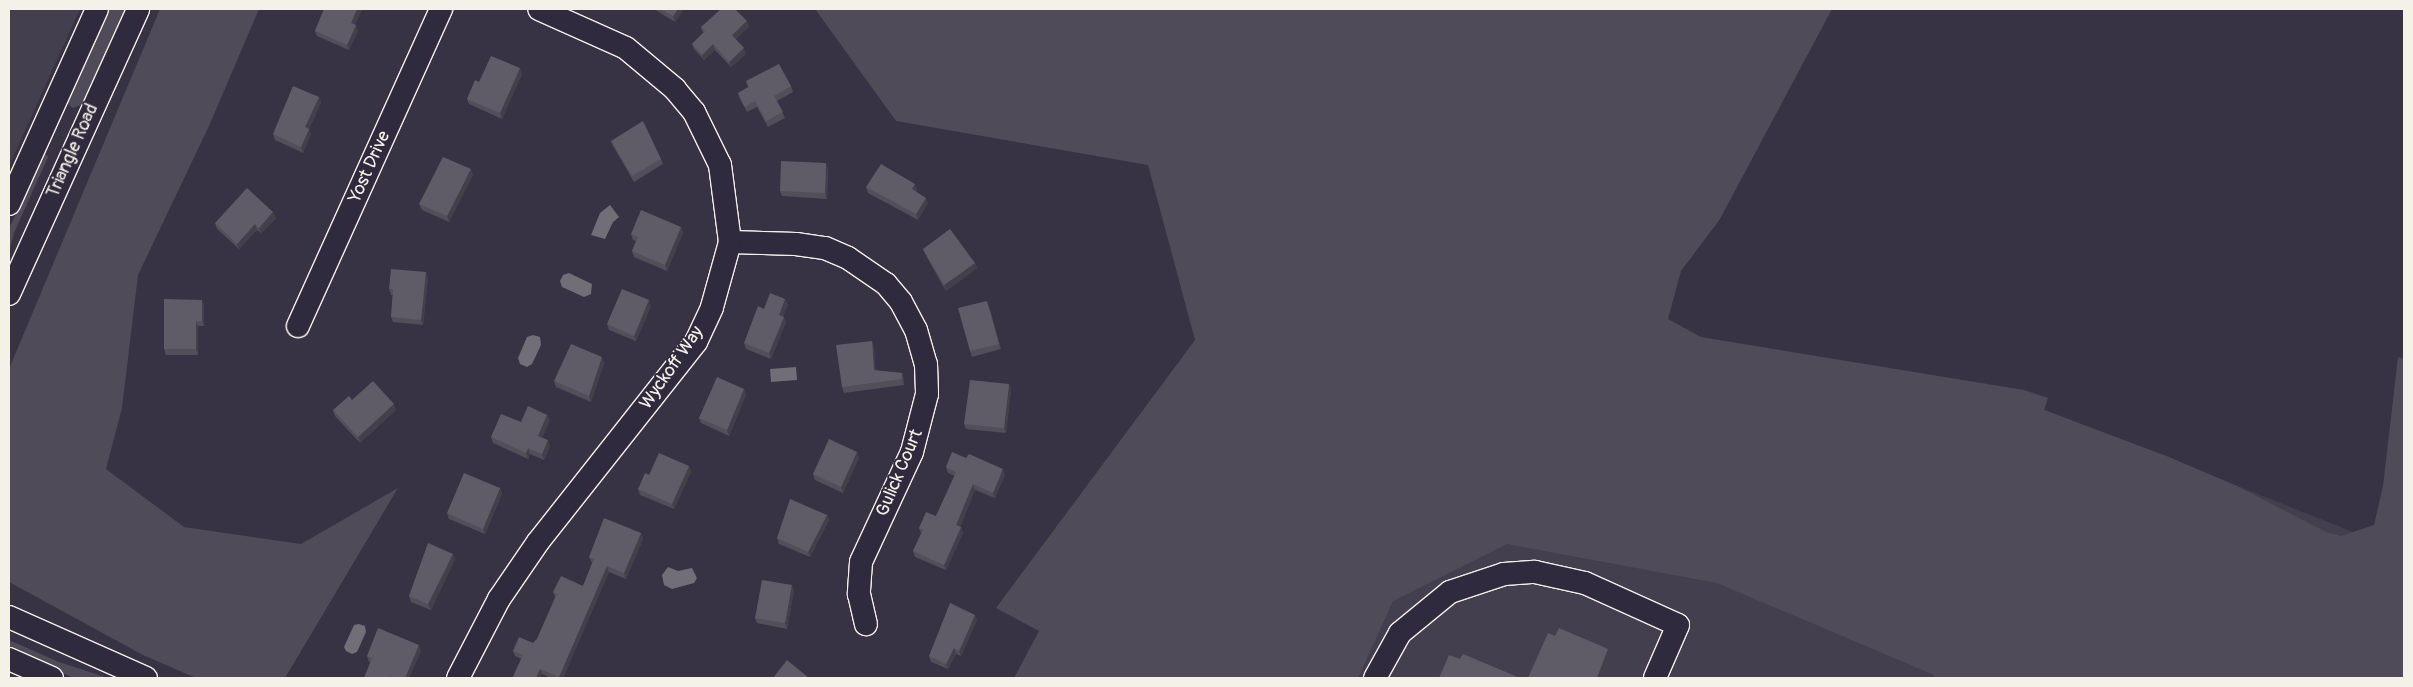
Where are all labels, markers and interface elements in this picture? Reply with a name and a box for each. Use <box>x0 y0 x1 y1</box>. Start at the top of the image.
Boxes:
street label: Triangle Road <box>43 101 103 201</box>
street label: Yost Drive <box>345 128 395 206</box>
street label: Wyckoff Way <box>635 322 709 414</box>
street label: Gulick Court <box>872 426 928 520</box>

